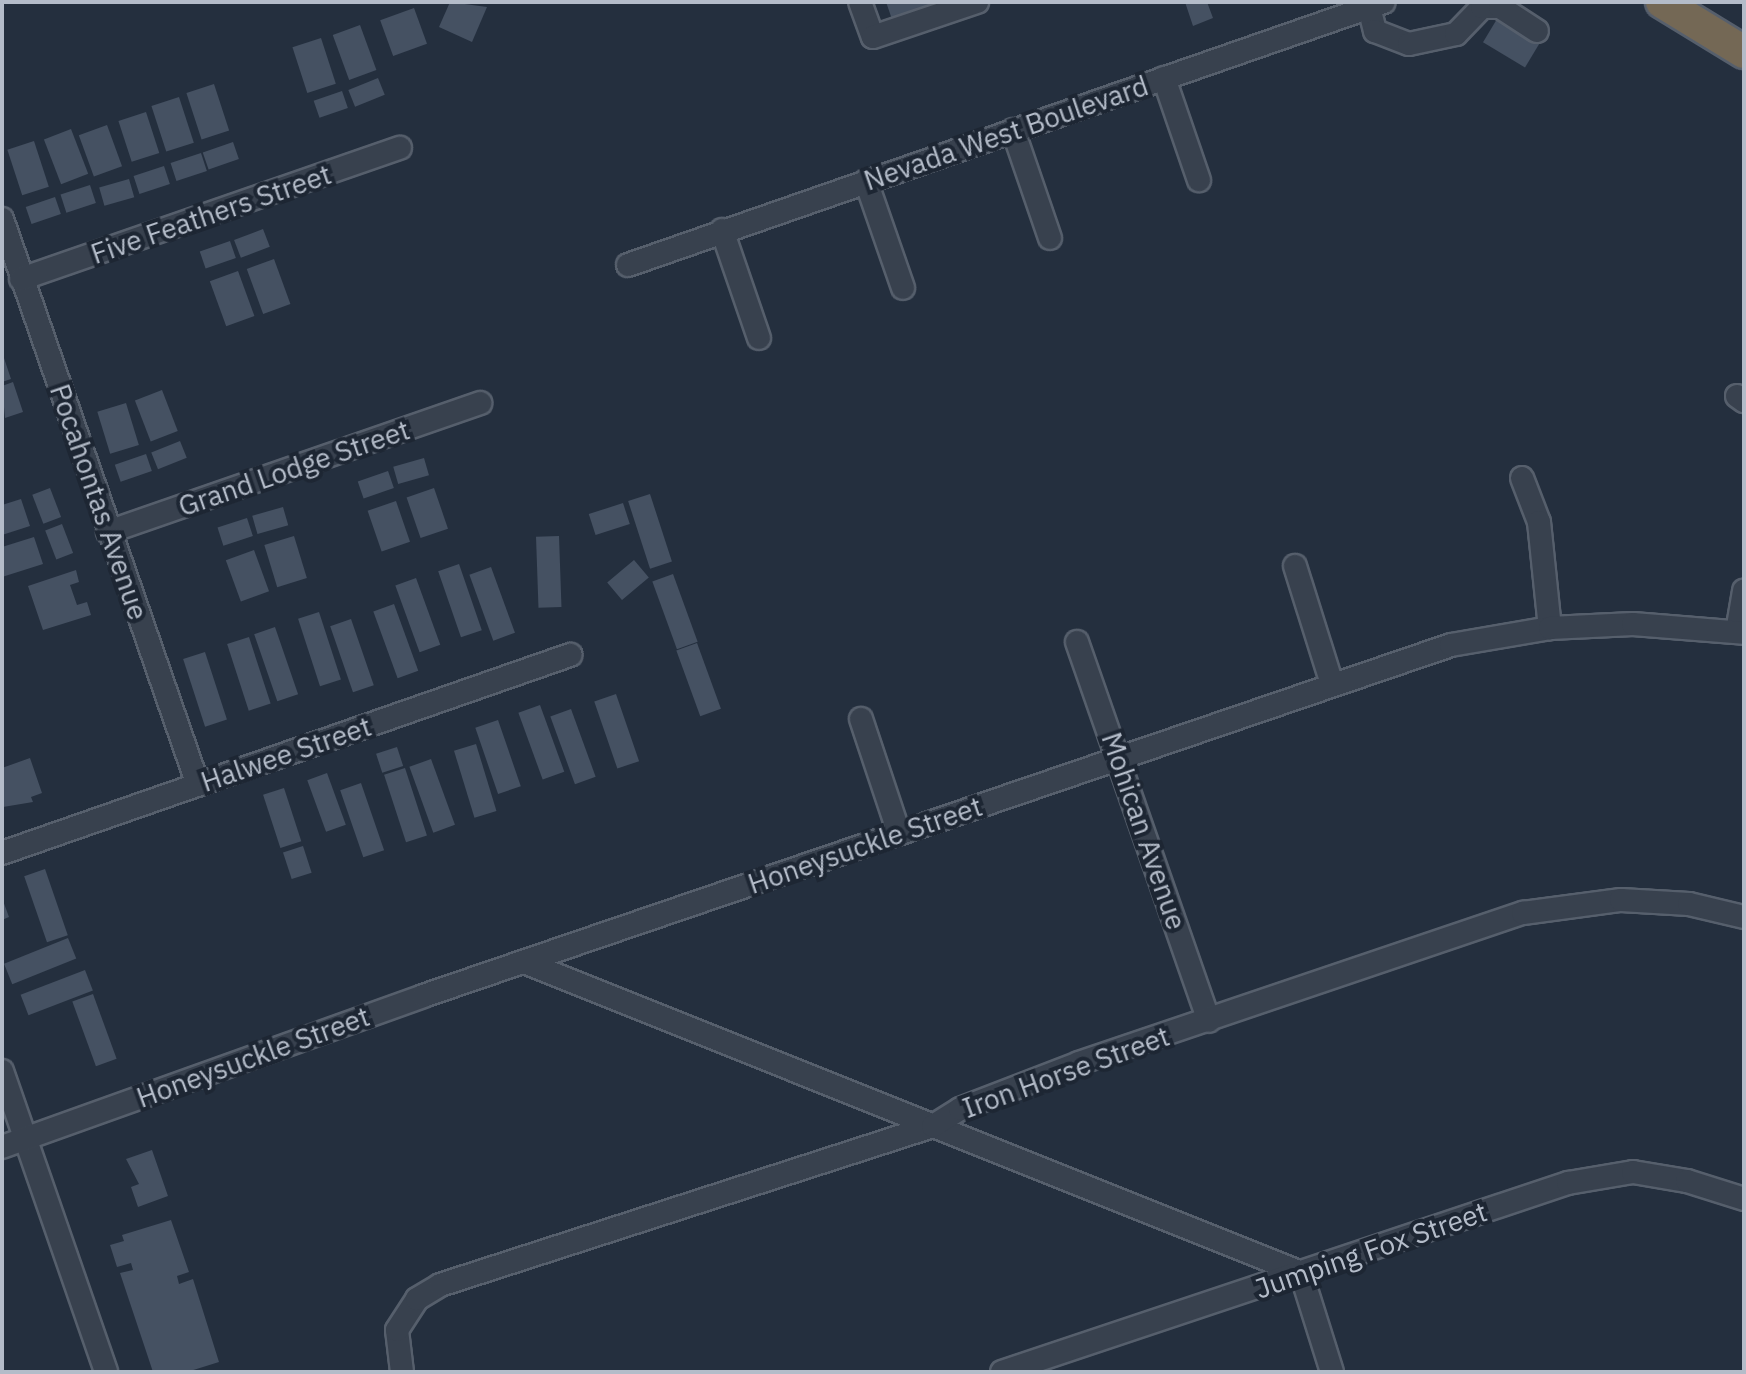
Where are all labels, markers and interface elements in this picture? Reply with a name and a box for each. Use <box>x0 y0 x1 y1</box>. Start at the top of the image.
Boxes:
street label: Nevada West Boulevard <box>859 69 1153 197</box>
street label: Five Feathers Street <box>86 157 336 271</box>
street label: Pocahontas Avenue <box>43 380 155 624</box>
street label: Grand Lodge Street <box>174 413 414 523</box>
street label: Halwee Street <box>197 709 375 799</box>
street label: Mohican Avenue <box>1095 728 1193 934</box>
street label: Honeysuckle Street <box>744 789 986 901</box>
street label: Honeysuckle Street <box>132 999 374 1115</box>
street label: Iron Horse Street <box>958 1019 1174 1125</box>
street label: Jumping Fox Street <box>1251 1195 1491 1305</box>

